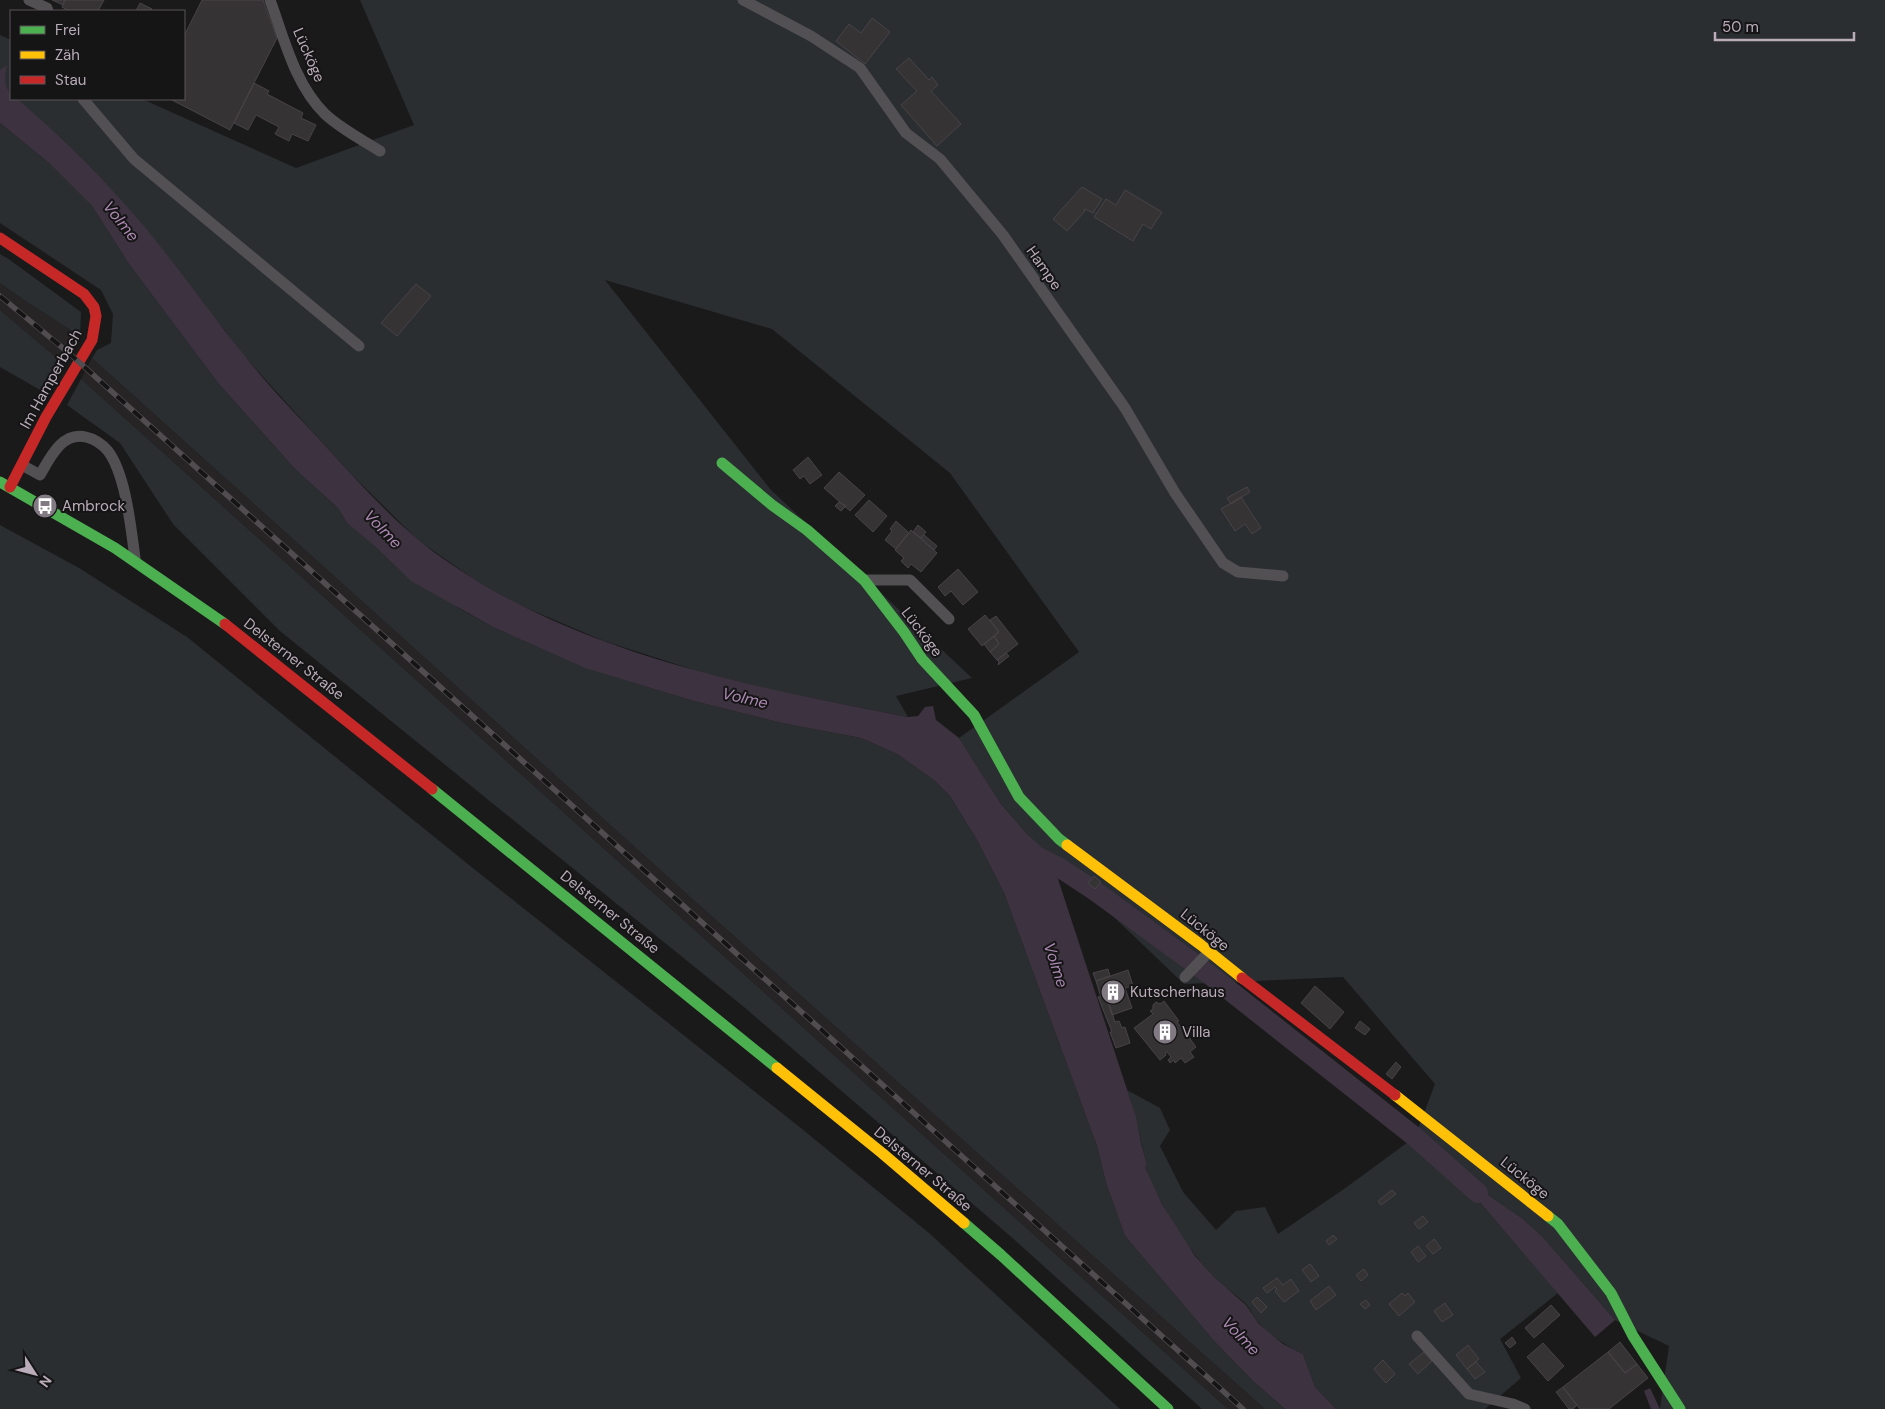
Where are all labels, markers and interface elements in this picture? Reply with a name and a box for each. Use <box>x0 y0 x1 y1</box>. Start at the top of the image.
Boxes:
legend <box>10 10 185 100</box>
scale bar <box>1715 10 1854 42</box>
text: 50 m <box>1722 17 1759 37</box>
text: Frei <box>55 20 80 40</box>
street label: Lücköge <box>288 25 330 85</box>
text: Zäh <box>55 45 80 65</box>
text: Stau <box>55 70 86 90</box>
water label: Volme <box>98 196 144 246</box>
street label: Hampe <box>1022 242 1066 294</box>
street label: Im Hamperbach <box>15 326 87 432</box>
bus stop icon: Ambrock <box>32 493 58 519</box>
place label: Ambrock <box>62 496 125 516</box>
water label: Volme <box>359 505 407 553</box>
street label: Lücköge <box>897 603 947 661</box>
street label: Delsterner Straße <box>240 613 348 705</box>
water label: Volme <box>720 683 770 713</box>
street label: Delsterner Straße <box>556 866 664 958</box>
street label: Lücköge <box>1176 904 1234 956</box>
water label: Volme <box>1039 940 1073 990</box>
building icon: Kutscherhaus <box>1100 979 1126 1005</box>
place label: Kutscherhaus <box>1130 982 1225 1002</box>
building icon: Villa <box>1152 1019 1178 1045</box>
place label: Villa <box>1182 1022 1211 1042</box>
street label: Delsterner Straße <box>870 1122 976 1216</box>
street label: Lücköge <box>1496 1152 1554 1204</box>
water label: Volme <box>1217 1312 1265 1360</box>
north arrow <box>10 1349 60 1399</box>
text: N <box>35 1372 56 1391</box>

